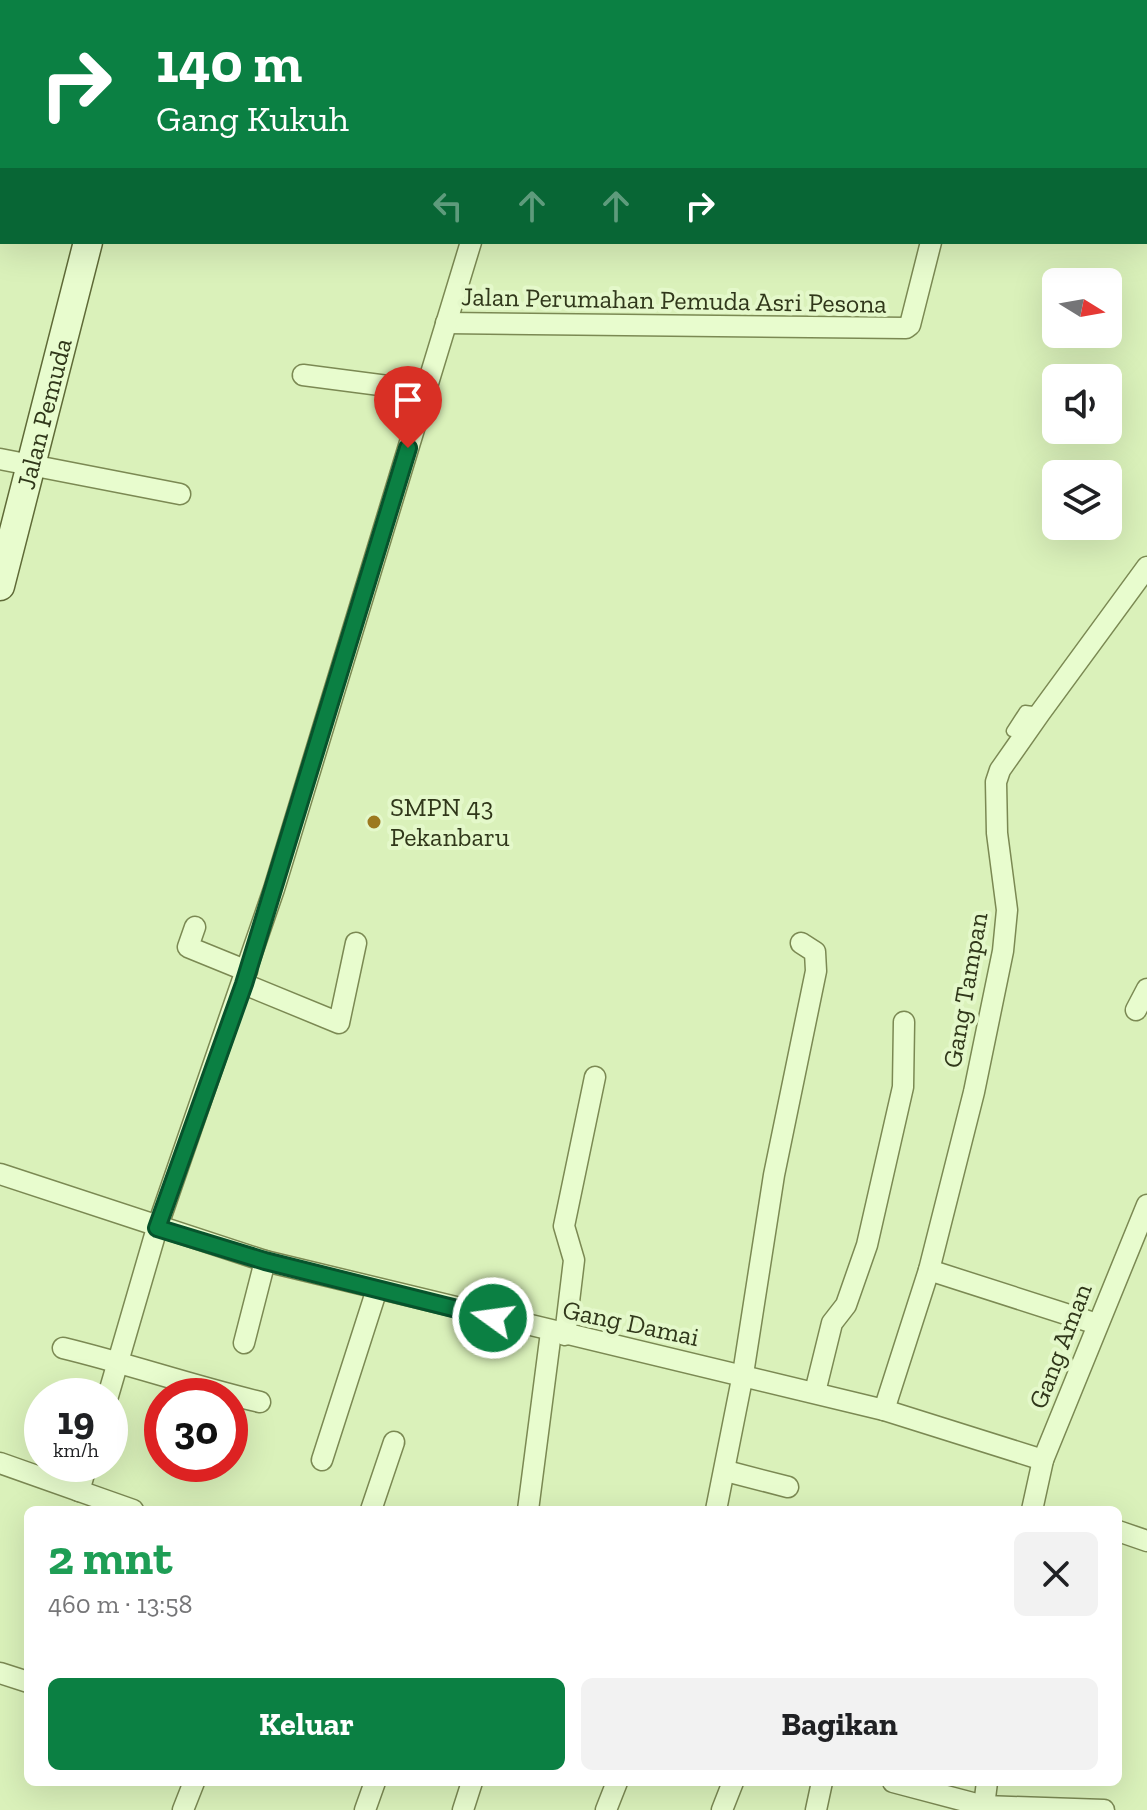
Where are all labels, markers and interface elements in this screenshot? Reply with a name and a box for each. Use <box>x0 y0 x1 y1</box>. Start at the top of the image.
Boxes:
text: 140 m <box>156 29 302 96</box>
icon: right <box>24 32 128 136</box>
text: Gang Kukuh <box>156 97 349 140</box>
icon: left <box>426 184 470 228</box>
icon: ahead <box>510 184 554 228</box>
icon: ahead <box>594 184 638 228</box>
icon: right <box>678 184 722 228</box>
north arrow <box>1042 268 1122 348</box>
map controls <box>1042 268 1122 540</box>
street label: Jalan Perumahan Pemuda Asri Pesona <box>461 280 887 320</box>
street label: Jalan Pemuda <box>9 334 79 492</box>
button: sound <box>1042 364 1122 444</box>
pin <box>374 366 442 448</box>
icon: arrive <box>386 378 430 422</box>
button: layers <box>1042 460 1122 540</box>
place label: SMPN 43 Pekanbaru <box>390 791 510 853</box>
marker: SMPN 43 Pekanbaru <box>365 813 383 831</box>
street label: Gang Tampan <box>936 910 994 1070</box>
position arrow <box>451 1276 535 1360</box>
street label: Gang Aman <box>1021 1279 1099 1413</box>
street label: Gang Damai <box>560 1293 702 1353</box>
speed limit sign: 30 <box>144 1378 248 1482</box>
text: 19 <box>57 1396 95 1444</box>
text: km/h <box>53 1438 99 1462</box>
text: 2 mnt <box>48 1529 172 1586</box>
button: close <box>1014 1532 1098 1616</box>
text: 460 m · 13:58 <box>48 1588 192 1620</box>
button: Keluar <box>48 1678 565 1770</box>
button: Bagikan <box>581 1678 1098 1770</box>

